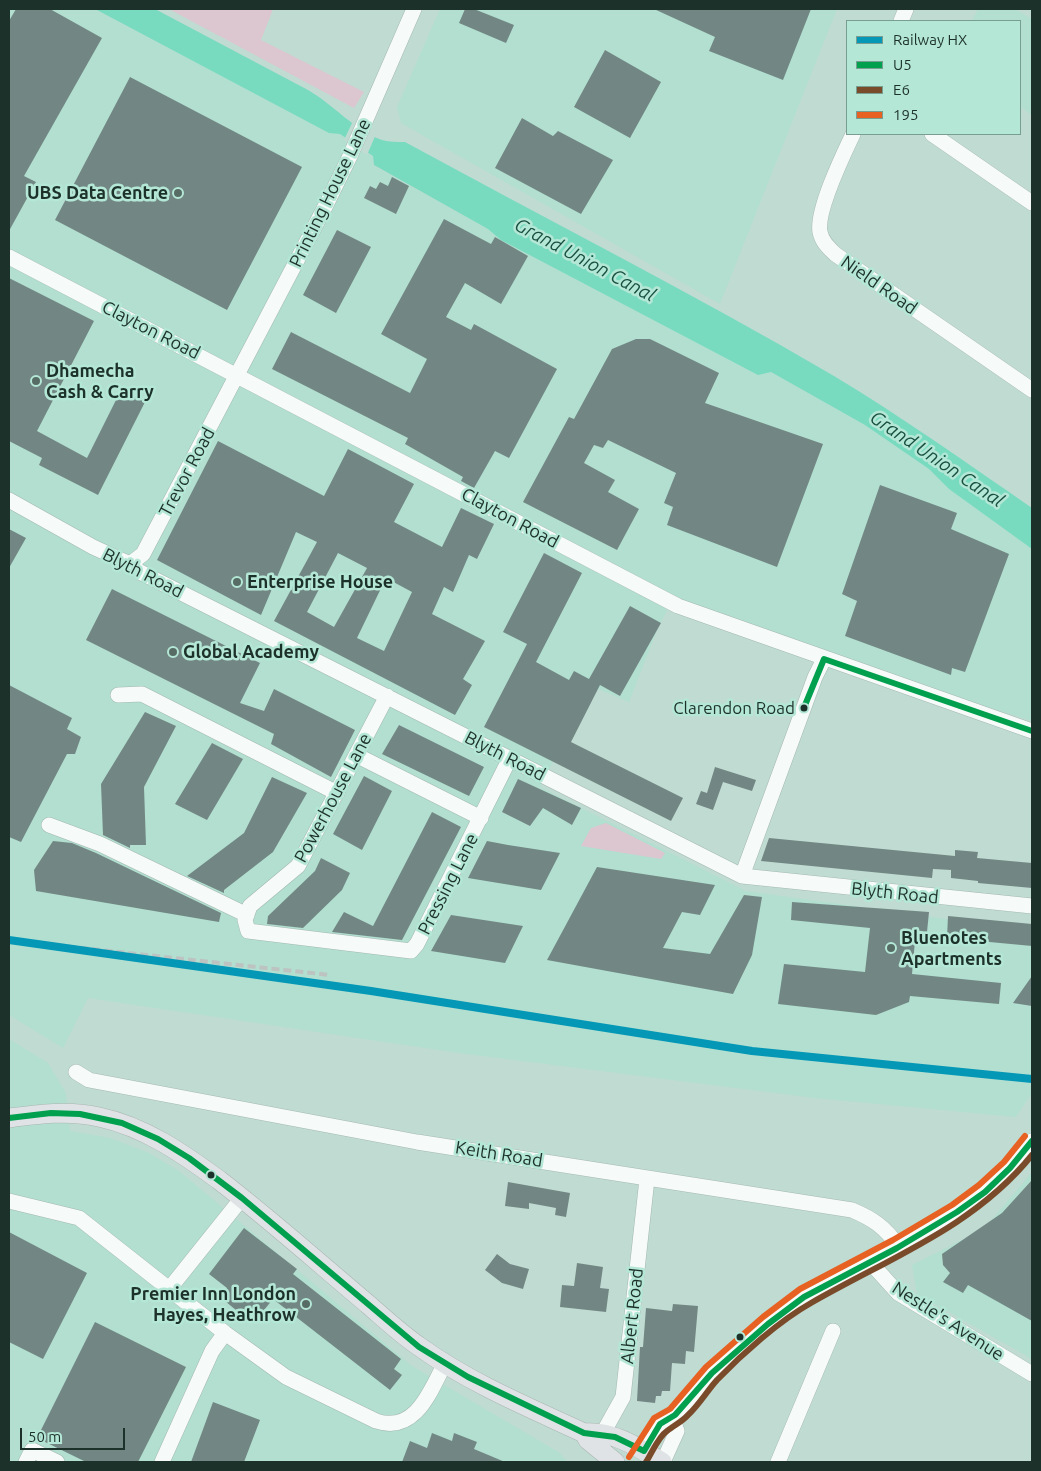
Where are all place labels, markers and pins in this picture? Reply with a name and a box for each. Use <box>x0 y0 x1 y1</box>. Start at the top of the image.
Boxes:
place label: UBS Data Centre <box>27 182 168 204</box>
marker: UBS Data Centre <box>172 187 184 199</box>
place label: Dhamecha Cash & Carry <box>46 360 154 402</box>
marker: Dhamecha Cash & Carry <box>30 375 42 387</box>
place label: Enterprise House <box>247 571 393 593</box>
marker: Enterprise House <box>231 576 243 588</box>
place label: Global Academy <box>183 641 319 663</box>
marker: Global Academy <box>167 646 179 658</box>
place label: Clarendon Road <box>673 698 795 718</box>
marker: Clarendon Road <box>799 703 809 713</box>
place label: Bluenotes Apartments <box>901 927 1002 970</box>
marker: Bluenotes Apartments <box>885 942 897 954</box>
unlabelled marker <box>206 1170 216 1180</box>
place label: Premier Inn London Hayes, Heathrow <box>130 1283 296 1326</box>
marker: Premier Inn London Hayes, Heathrow <box>300 1298 312 1310</box>
unlabelled marker <box>735 1332 745 1342</box>

